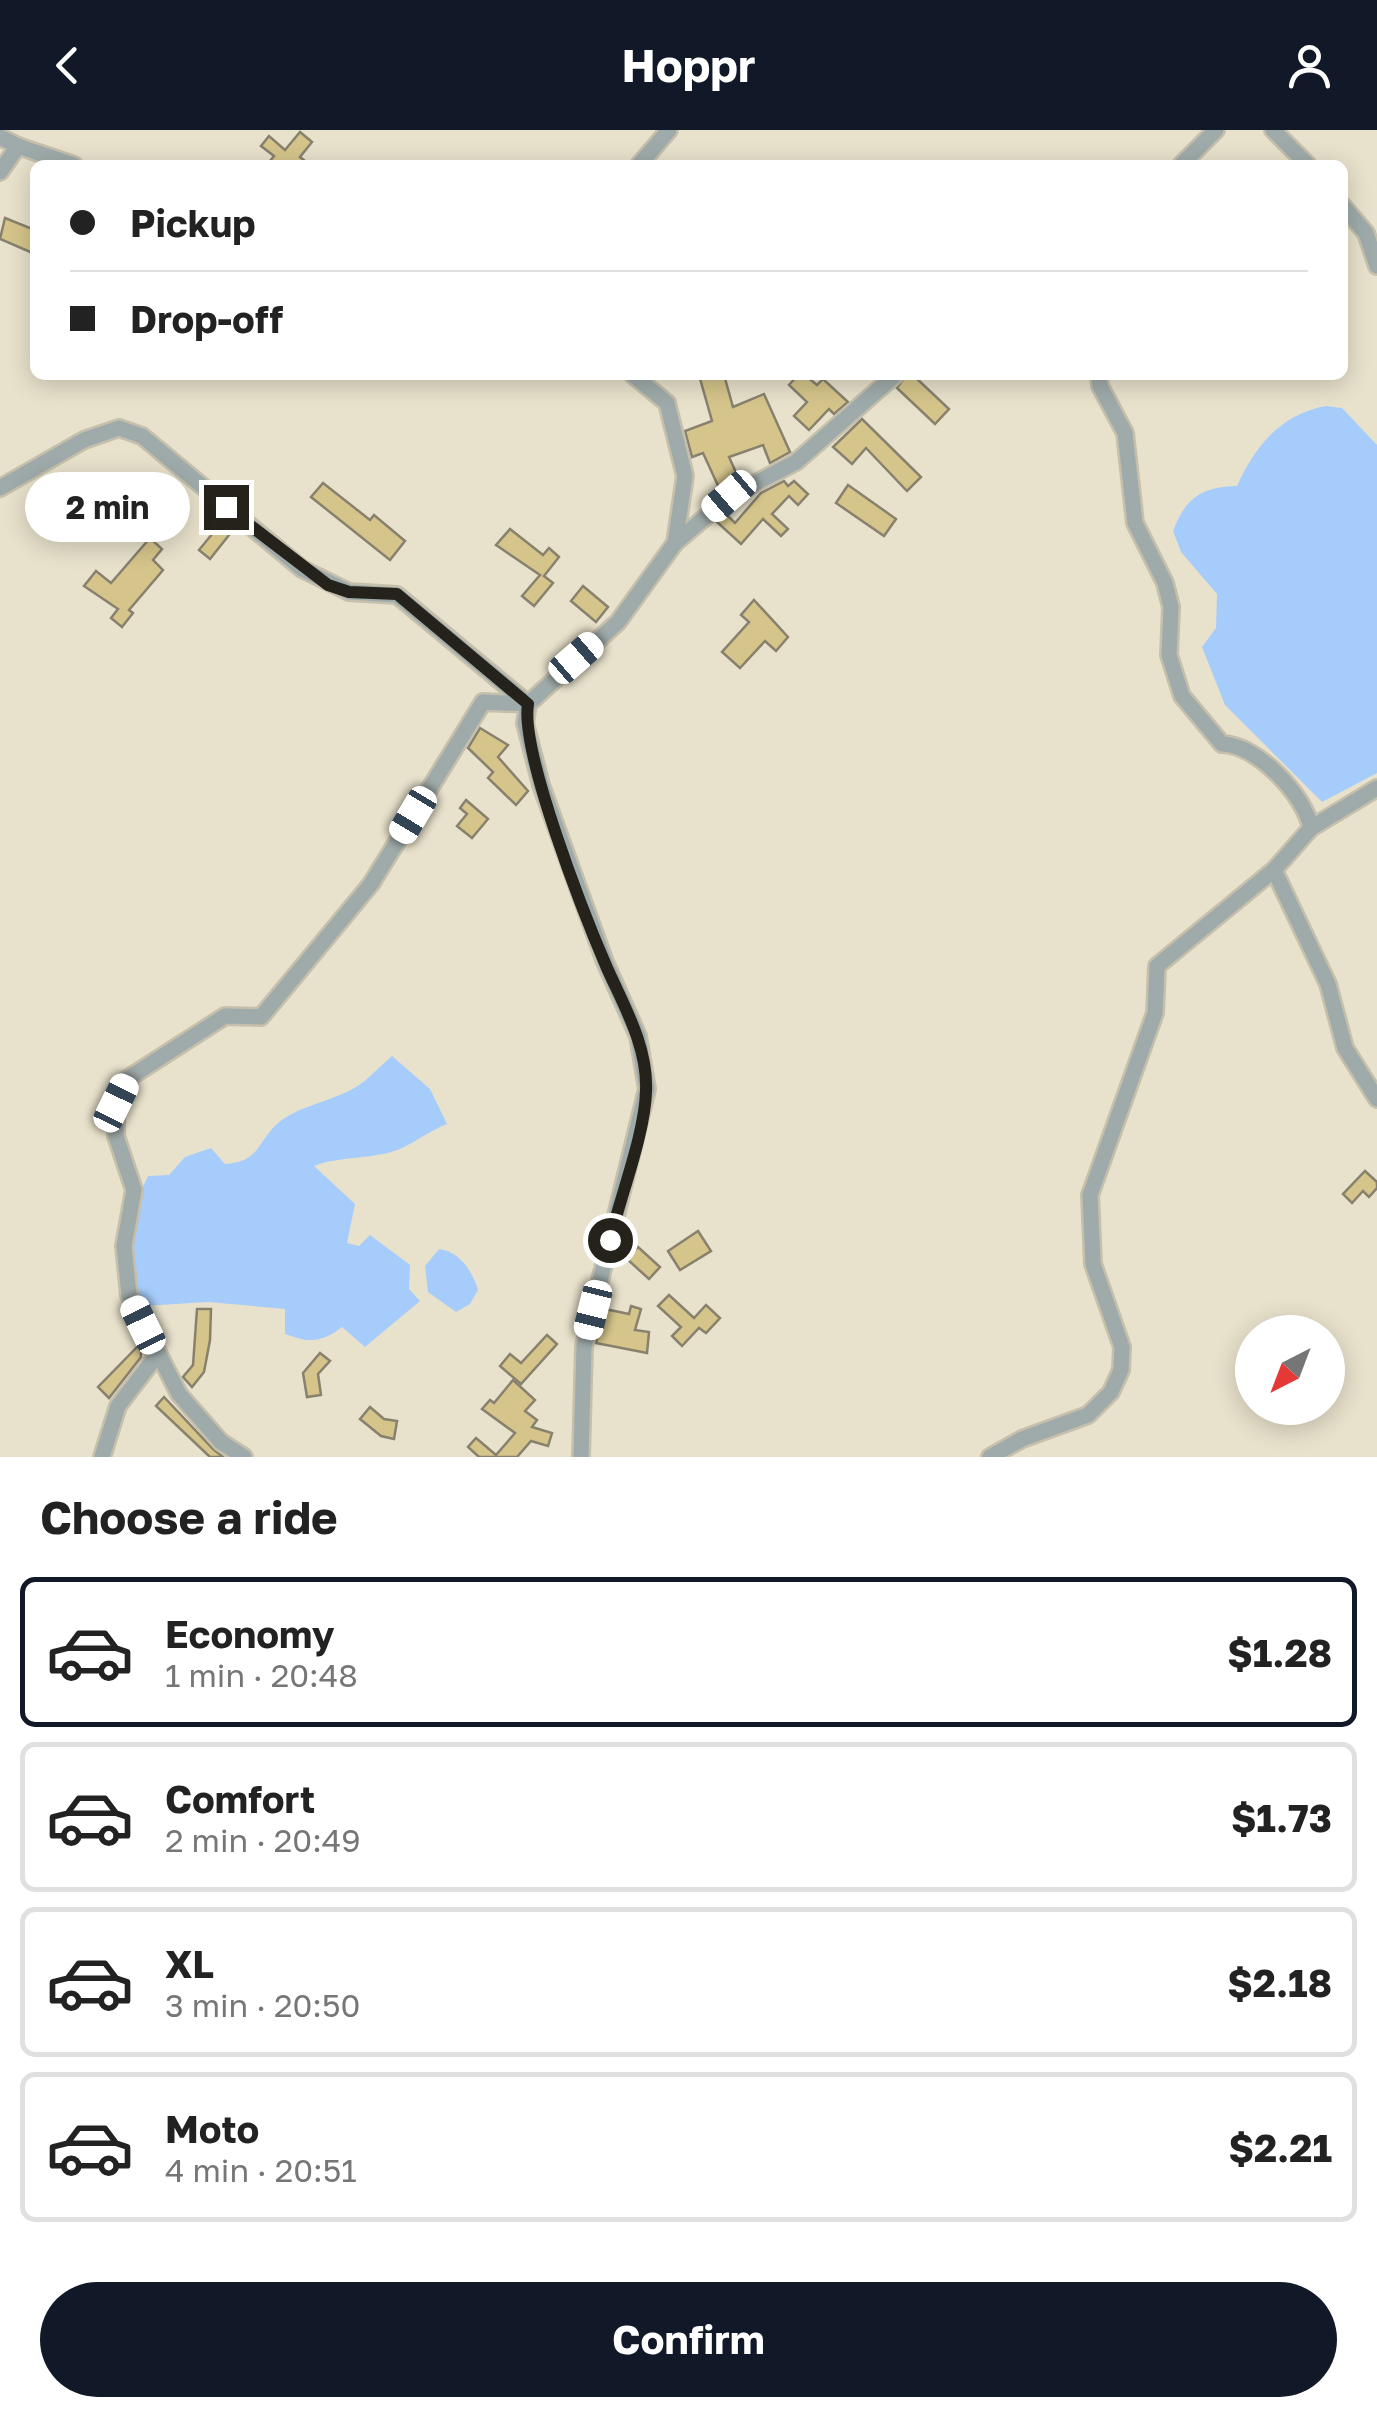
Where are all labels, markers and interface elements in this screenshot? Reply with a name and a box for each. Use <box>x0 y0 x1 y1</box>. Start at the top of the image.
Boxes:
icon: back <box>40 38 95 93</box>
text: Hoppr <box>621 38 756 92</box>
icon: person <box>1282 38 1337 93</box>
text: Pickup <box>130 200 256 245</box>
text: Drop-off <box>130 296 283 341</box>
car <box>697 465 761 527</box>
callout: 2 min <box>26 472 191 542</box>
route end <box>204 485 249 530</box>
text: 2 min <box>66 488 149 526</box>
car <box>544 627 608 689</box>
car <box>385 782 441 848</box>
car <box>89 1069 143 1137</box>
route start <box>588 1218 633 1263</box>
car <box>571 1277 615 1343</box>
car <box>116 1291 170 1359</box>
north arrow <box>1235 1315 1345 1425</box>
map controls <box>1235 1315 1345 1425</box>
text: Choose a ride <box>40 1490 338 1544</box>
icon: car <box>45 1607 135 1697</box>
text: Economy <box>165 1611 334 1656</box>
text: $1.28 <box>1227 1630 1332 1675</box>
text: 1 min · 20:48 <box>165 1656 358 1694</box>
icon: car <box>45 1772 135 1862</box>
text: Comfort <box>165 1776 315 1821</box>
text: $1.73 <box>1231 1795 1332 1840</box>
text: 2 min · 20:49 <box>165 1821 361 1859</box>
icon: car <box>45 1937 135 2027</box>
text: XL <box>165 1941 214 1986</box>
text: $2.18 <box>1227 1960 1332 2005</box>
text: 3 min · 20:50 <box>165 1986 360 2024</box>
icon: car <box>45 2102 135 2192</box>
text: Moto <box>165 2106 259 2151</box>
text: $2.21 <box>1228 2125 1332 2170</box>
text: 4 min · 20:51 <box>165 2151 357 2189</box>
button: Confirm <box>40 2282 1337 2397</box>

